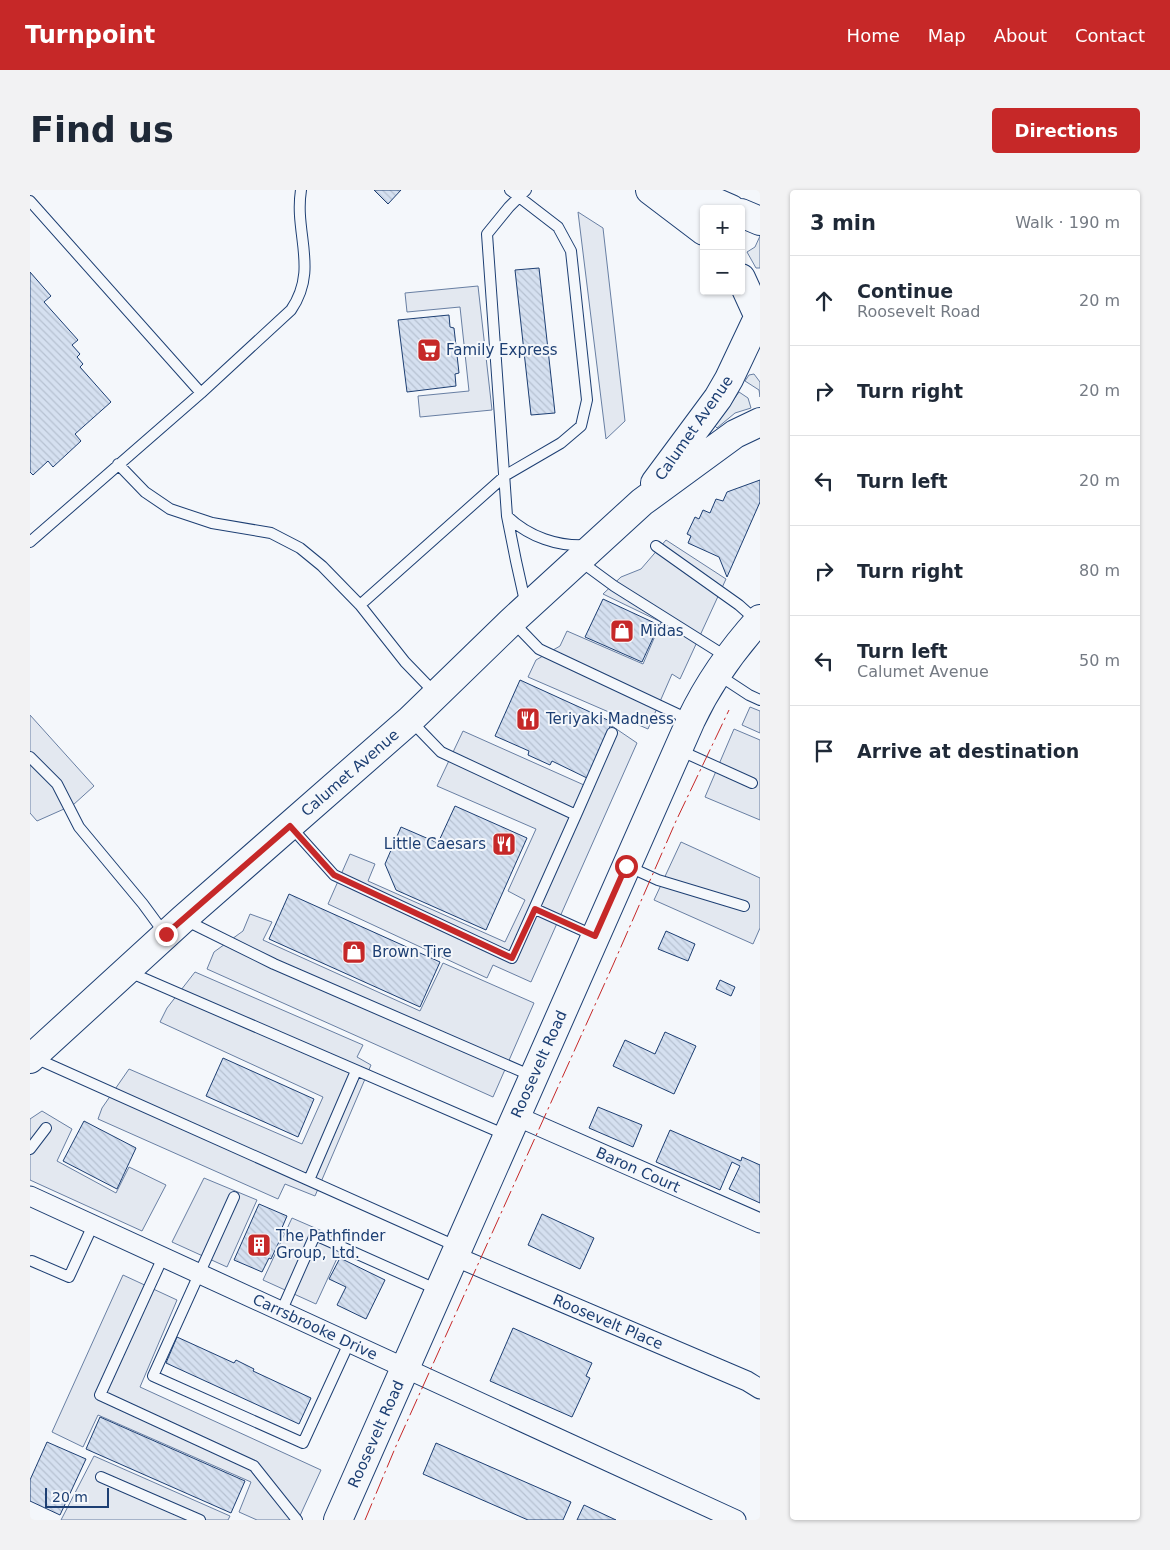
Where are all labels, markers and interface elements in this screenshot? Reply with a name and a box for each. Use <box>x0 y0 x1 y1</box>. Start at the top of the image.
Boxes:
text: Turnpoint <box>25 21 155 49</box>
text: Home <box>847 25 900 46</box>
text: Map <box>928 25 966 46</box>
text: About <box>994 25 1047 46</box>
text: Contact <box>1075 25 1145 46</box>
button: Directions <box>992 108 1140 153</box>
text: Find us <box>30 110 174 150</box>
map controls <box>700 205 745 295</box>
button: + <box>700 205 745 250</box>
text: 3 min <box>810 211 876 235</box>
text: Walk · 190 m <box>1015 213 1120 232</box>
button: − <box>700 250 745 295</box>
text: Continue <box>857 280 953 302</box>
icon: ahead <box>810 287 838 315</box>
text: 20 m <box>1079 291 1120 310</box>
text: Roosevelt Road <box>857 302 980 321</box>
supermarket icon: Family Express <box>416 337 442 363</box>
place label: Family Express <box>446 341 558 359</box>
street label: Calumet Avenue <box>651 372 737 484</box>
icon: right <box>810 377 838 405</box>
text: Turn right <box>857 380 963 402</box>
text: 20 m <box>1079 381 1120 400</box>
icon: left <box>810 467 838 495</box>
text: Turn left <box>857 470 948 492</box>
text: 20 m <box>1079 471 1120 490</box>
icon: right <box>810 557 838 585</box>
text: Turn right <box>857 560 963 582</box>
text: 80 m <box>1079 561 1120 580</box>
shop icon: Midas <box>609 618 635 644</box>
place label: Midas <box>640 622 684 640</box>
text: Turn left <box>857 640 948 662</box>
icon: left <box>810 647 838 675</box>
text: 50 m <box>1079 651 1120 670</box>
text: Calumet Avenue <box>857 662 989 681</box>
restaurant icon: Teriyaki Madness <box>515 706 541 732</box>
place label: Teriyaki Madness <box>545 710 674 728</box>
street label: Calumet Avenue <box>297 726 403 820</box>
icon: arrive <box>810 737 838 765</box>
text: Arrive at destination <box>857 740 1079 762</box>
restaurant icon: Little Caesars <box>491 831 517 857</box>
place label: Little Caesars <box>384 835 486 853</box>
route start <box>615 855 638 878</box>
route end <box>155 923 178 946</box>
shop icon: Brown Tire <box>341 939 367 965</box>
place label: Brown Tire <box>372 943 452 961</box>
street label: Roosevelt Road <box>507 1007 571 1121</box>
street label: Baron Court <box>593 1143 683 1197</box>
place label: The Pathfinder Group, Ltd. <box>275 1227 386 1262</box>
building icon: The Pathfinder Group, Ltd. <box>246 1232 272 1258</box>
street label: Carrsbrooke Drive <box>250 1290 380 1364</box>
street label: Roosevelt Place <box>550 1291 666 1353</box>
street label: Roosevelt Road <box>344 1377 408 1491</box>
scale bar <box>45 1485 109 1508</box>
text: 20 m <box>52 1489 88 1505</box>

